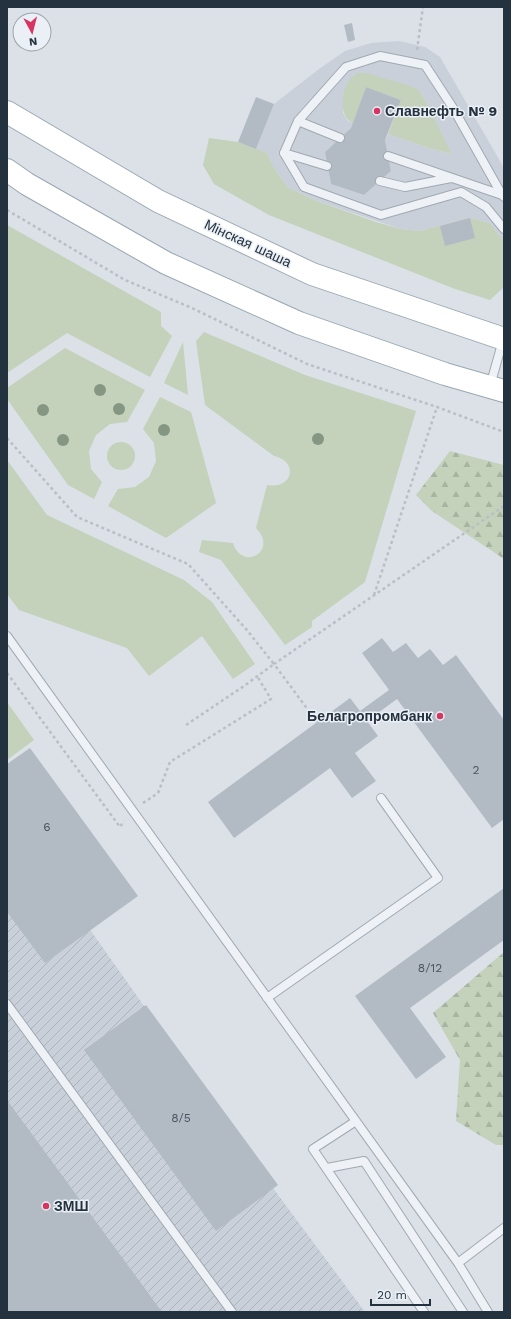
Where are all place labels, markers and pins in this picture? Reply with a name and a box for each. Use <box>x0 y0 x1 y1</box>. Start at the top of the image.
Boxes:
place label: Славнефть № 9 <box>385 103 497 119</box>
marker: Славнефть № 9 <box>372 106 382 116</box>
place label: Белагропромбанк <box>307 708 433 724</box>
marker: Белагропромбанк <box>435 711 445 721</box>
place label: ЗМШ <box>54 1198 89 1214</box>
marker: ЗМШ <box>41 1201 51 1211</box>

